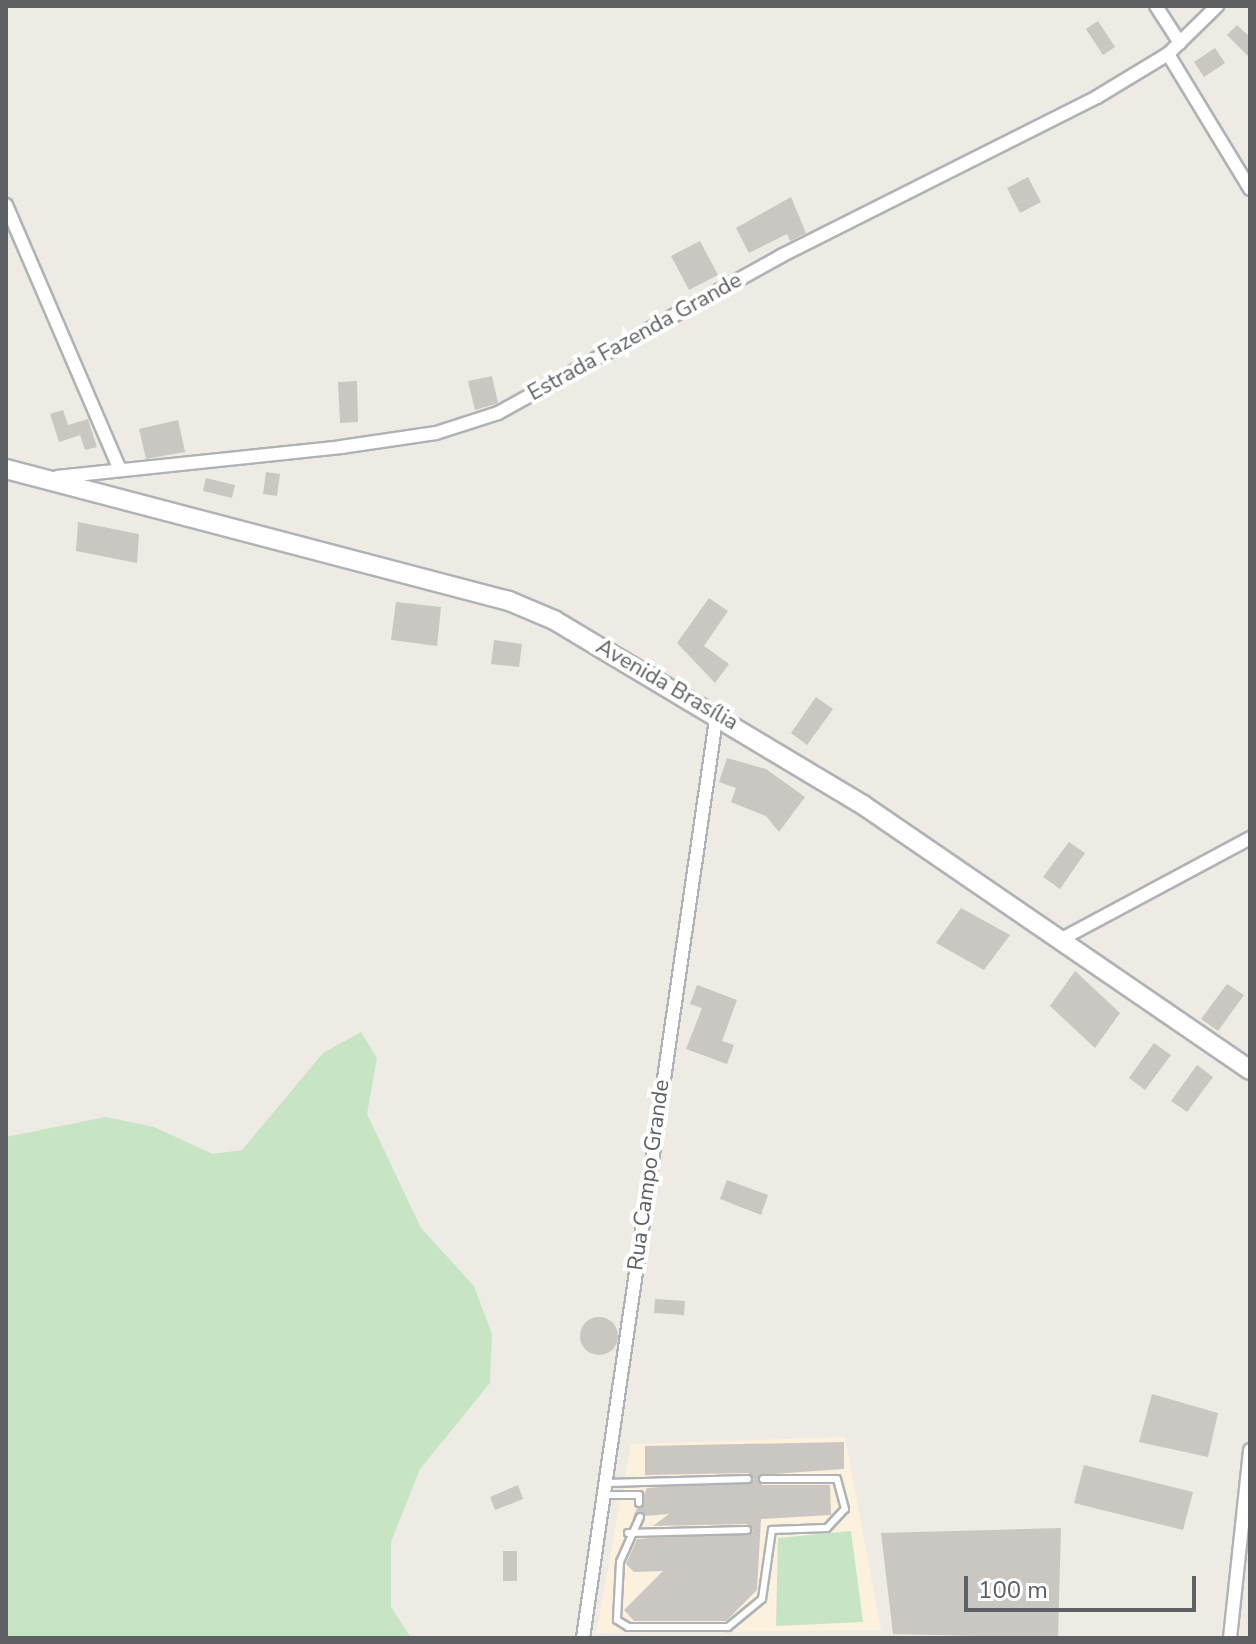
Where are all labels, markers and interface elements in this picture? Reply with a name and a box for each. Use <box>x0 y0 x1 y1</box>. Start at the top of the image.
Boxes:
street label: Estrada Fazenda Grande <box>523 267 747 407</box>
street label: Avenida Brasília <box>591 634 743 736</box>
street label: Rua Campo Grande <box>623 1078 675 1272</box>
scale bar <box>968 1560 1200 1610</box>
text: 100 m <box>978 1574 1048 1606</box>

